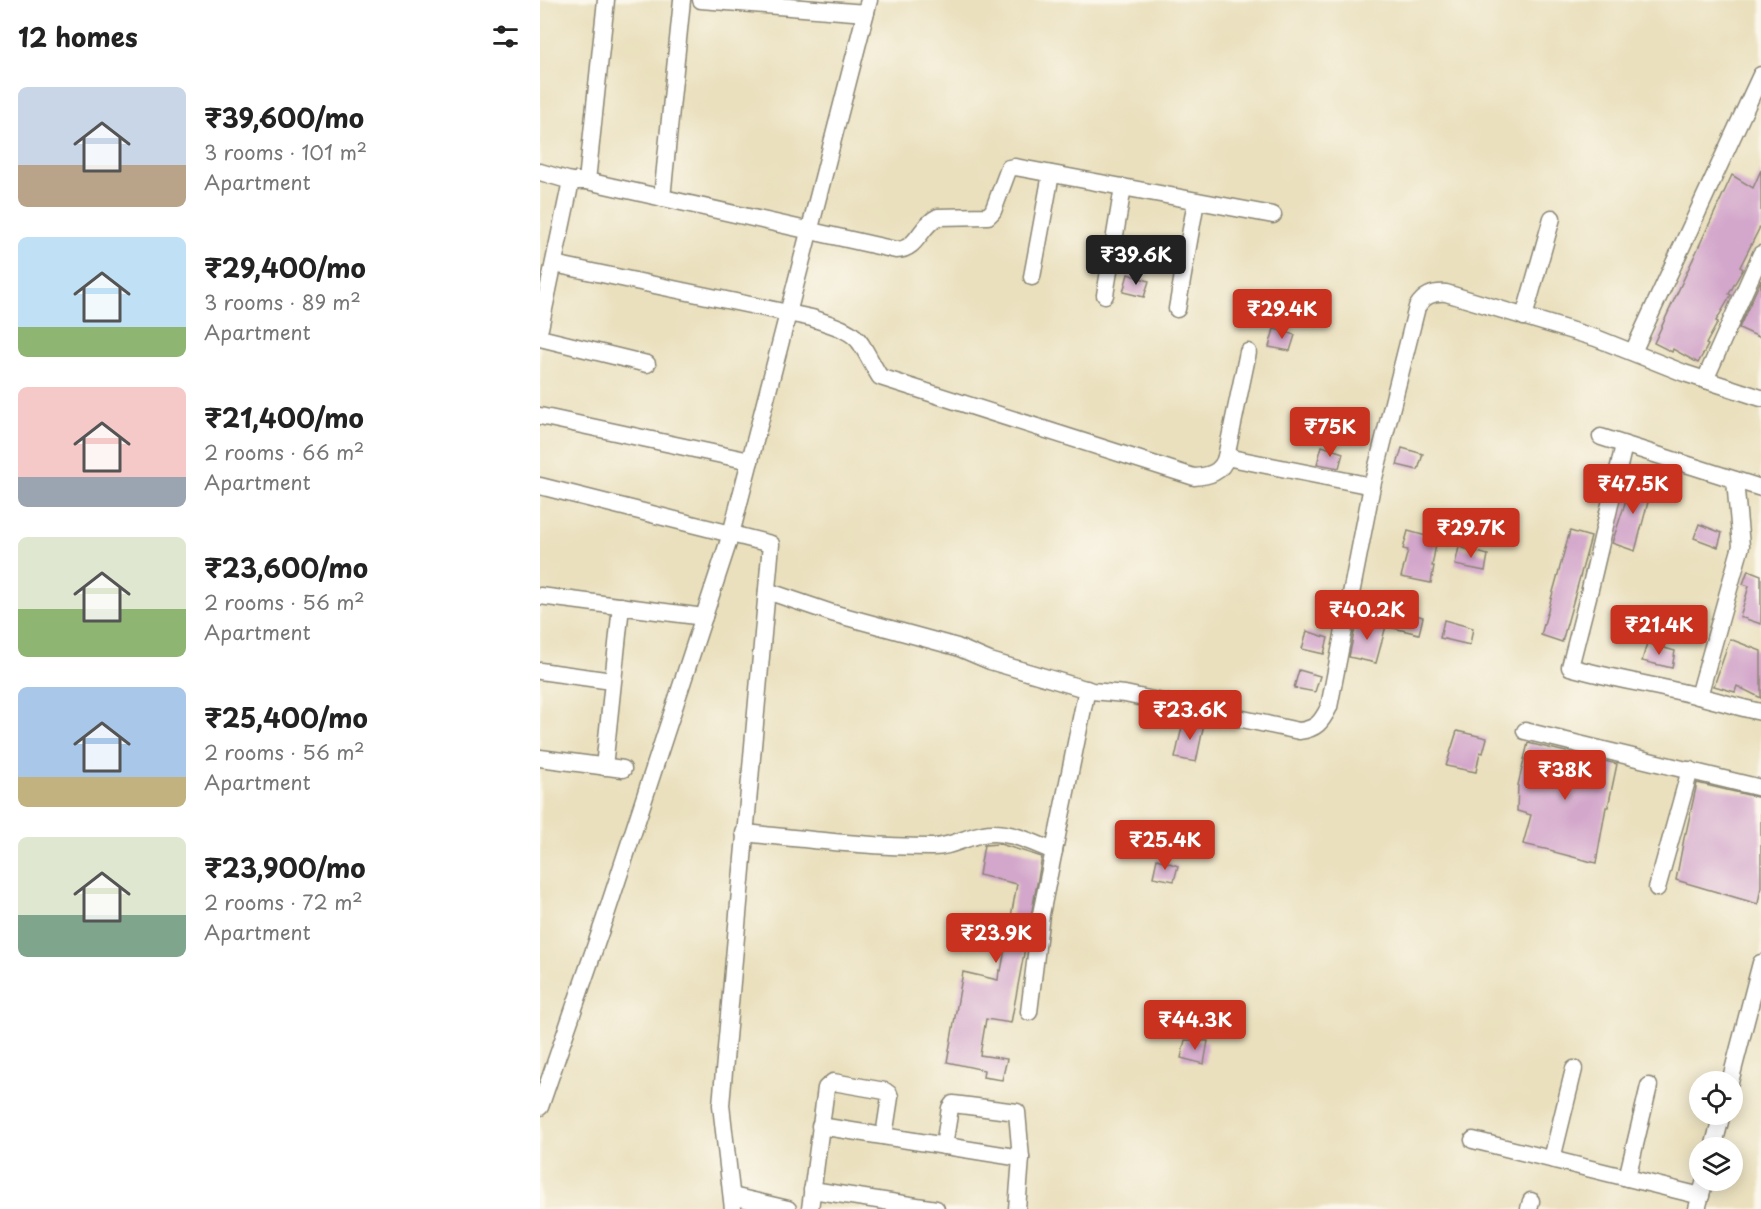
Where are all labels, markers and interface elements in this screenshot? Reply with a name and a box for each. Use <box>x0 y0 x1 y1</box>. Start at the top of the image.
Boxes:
text: 12 homes <box>18 17 138 56</box>
icon: filters <box>489 20 522 53</box>
text: ₹39,600/mo <box>204 98 364 137</box>
icon: home <box>66 111 138 183</box>
text: 3 rooms · 101 m² <box>204 137 367 167</box>
text: Apartment <box>204 167 311 197</box>
pin: ₹39.6K <box>1087 235 1185 286</box>
text: ₹39.6K <box>1100 239 1172 269</box>
text: ₹29,400/mo <box>204 248 366 287</box>
icon: home <box>66 261 138 333</box>
text: 3 rooms · 89 m² <box>204 287 361 317</box>
pin: ₹29.4K <box>1233 289 1331 340</box>
text: ₹29.4K <box>1247 293 1317 323</box>
text: Apartment <box>204 317 311 347</box>
text: ₹21,400/mo <box>204 398 364 437</box>
pin: ₹75K <box>1294 407 1366 458</box>
icon: home <box>66 411 138 483</box>
text: ₹75K <box>1304 411 1356 441</box>
text: 2 rooms · 66 m² <box>204 437 364 467</box>
pin: ₹47.5K <box>1584 464 1682 515</box>
text: Apartment <box>204 467 311 497</box>
text: ₹47.5K <box>1597 468 1669 498</box>
pin: ₹29.7K <box>1422 508 1520 559</box>
text: ₹29.7K <box>1437 512 1505 542</box>
text: ₹23,600/mo <box>204 548 368 587</box>
icon: home <box>66 561 138 633</box>
text: 2 rooms · 56 m² <box>204 587 365 617</box>
pin: ₹40.2K <box>1318 590 1416 641</box>
text: ₹40.2K <box>1329 594 1405 624</box>
pin: ₹21.4K <box>1610 605 1708 656</box>
text: ₹21.4K <box>1625 609 1693 639</box>
text: Apartment <box>204 617 311 647</box>
pin: ₹23.6K <box>1141 690 1239 741</box>
text: ₹23.6K <box>1153 694 1227 724</box>
text: ₹25,400/mo <box>204 698 368 737</box>
icon: home <box>66 711 138 783</box>
text: 2 rooms · 56 m² <box>204 737 365 767</box>
pin: ₹38K <box>1529 750 1601 801</box>
text: ₹38K <box>1538 754 1592 784</box>
text: Apartment <box>204 767 311 797</box>
pin: ₹25.4K <box>1116 820 1214 871</box>
text: ₹25.4K <box>1129 824 1201 854</box>
text: ₹23,900/mo <box>204 848 366 887</box>
icon: home <box>66 861 138 933</box>
text: 2 rooms · 72 m² <box>204 887 363 917</box>
pin: ₹23.9K <box>947 913 1045 964</box>
text: Apartment <box>204 917 311 947</box>
text: ₹23.9K <box>960 917 1032 947</box>
pin: ₹44.3K <box>1146 1000 1244 1051</box>
text: ₹44.3K <box>1158 1004 1232 1034</box>
map controls <box>1689 1071 1743 1191</box>
button: locate <box>1689 1071 1743 1125</box>
button: layers <box>1689 1137 1743 1191</box>

